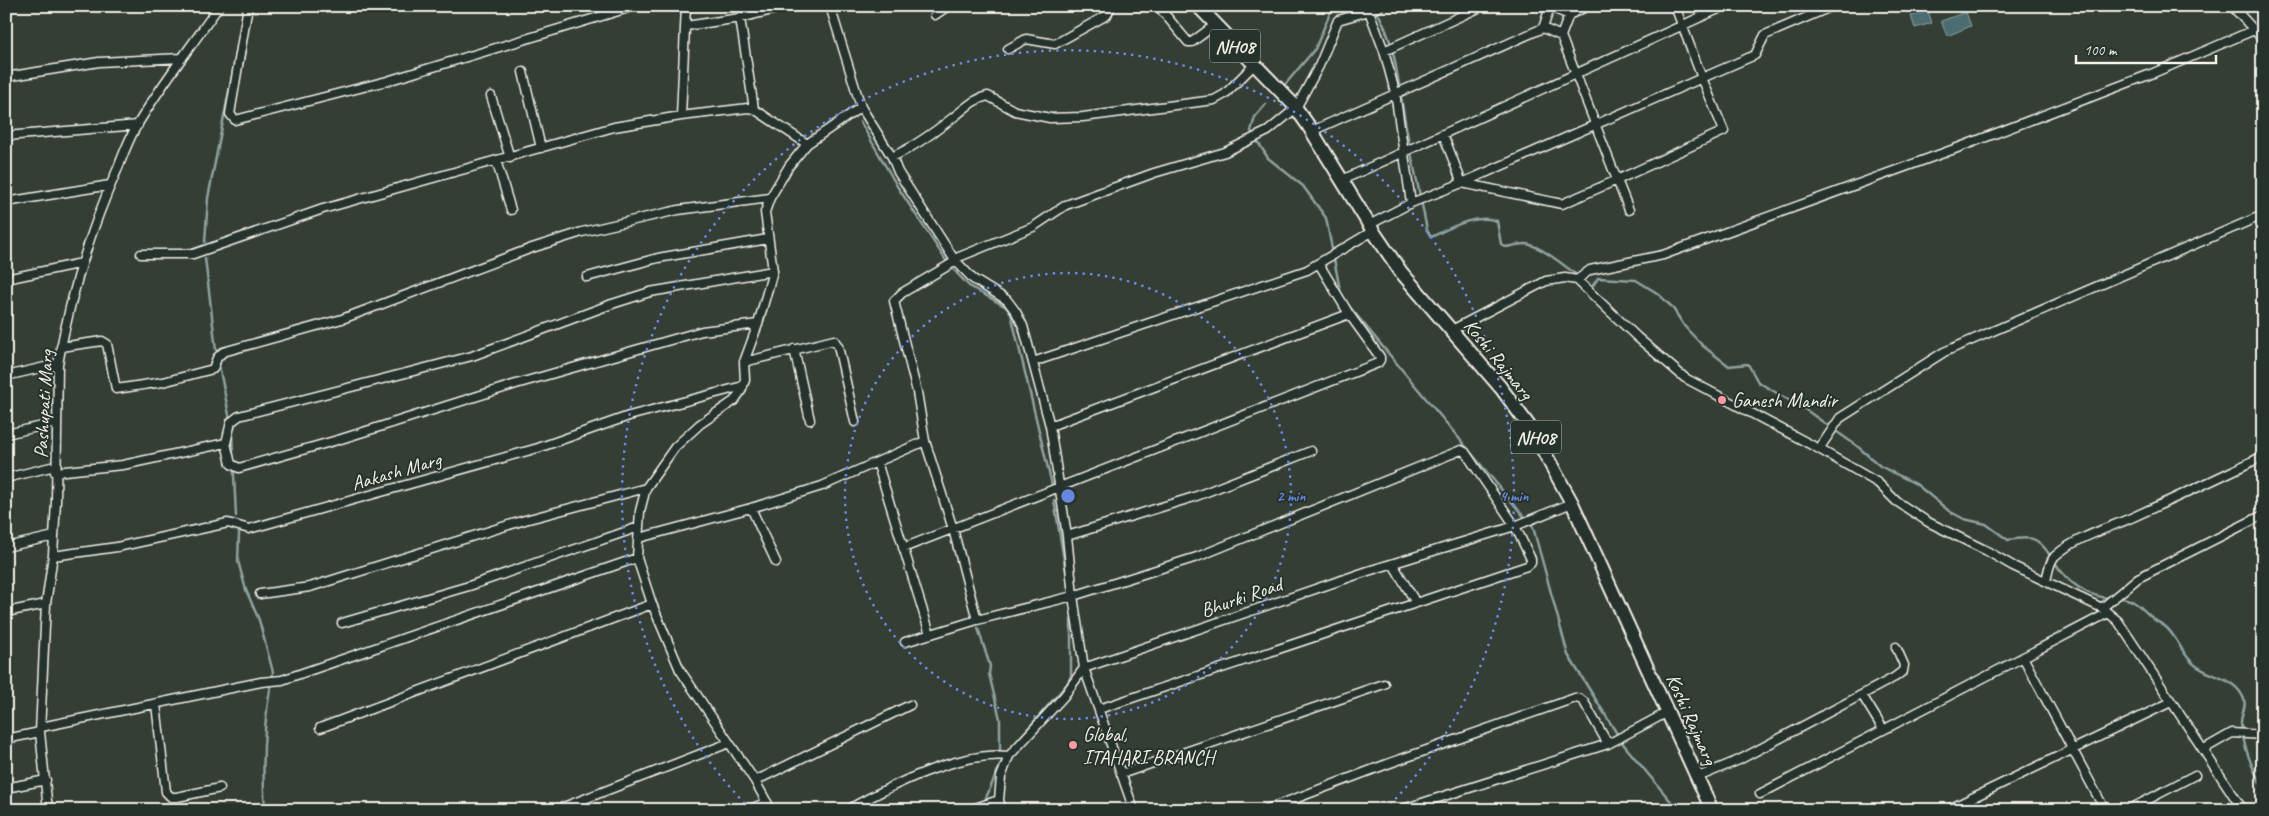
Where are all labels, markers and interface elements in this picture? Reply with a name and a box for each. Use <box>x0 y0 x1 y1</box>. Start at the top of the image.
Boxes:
road number: NH08 <box>1210 29 1260 62</box>
scale bar <box>2076 32 2216 64</box>
text: 100 m <box>2084 41 2118 60</box>
street label: Koshi Rajmarg <box>1458 314 1540 406</box>
street label: Pashupati Marg <box>28 347 59 459</box>
place label: Ganesh Mandir <box>1732 388 1839 413</box>
marker: Ganesh Mandir <box>1716 394 1728 406</box>
road number: NH08 <box>1511 421 1561 454</box>
street label: Aakash Marg <box>349 446 445 496</box>
centre of rings <box>1059 487 1077 505</box>
text: 2 min <box>1277 487 1306 506</box>
text: 4 min <box>1500 487 1529 506</box>
street label: Bhurki Road <box>1197 571 1288 623</box>
street label: Koshi Rajmarg <box>1660 670 1723 770</box>
place label: Global, ITAHARI BRANCH <box>1083 722 1217 770</box>
marker: Global, ITAHARI BRANCH <box>1067 739 1079 751</box>

